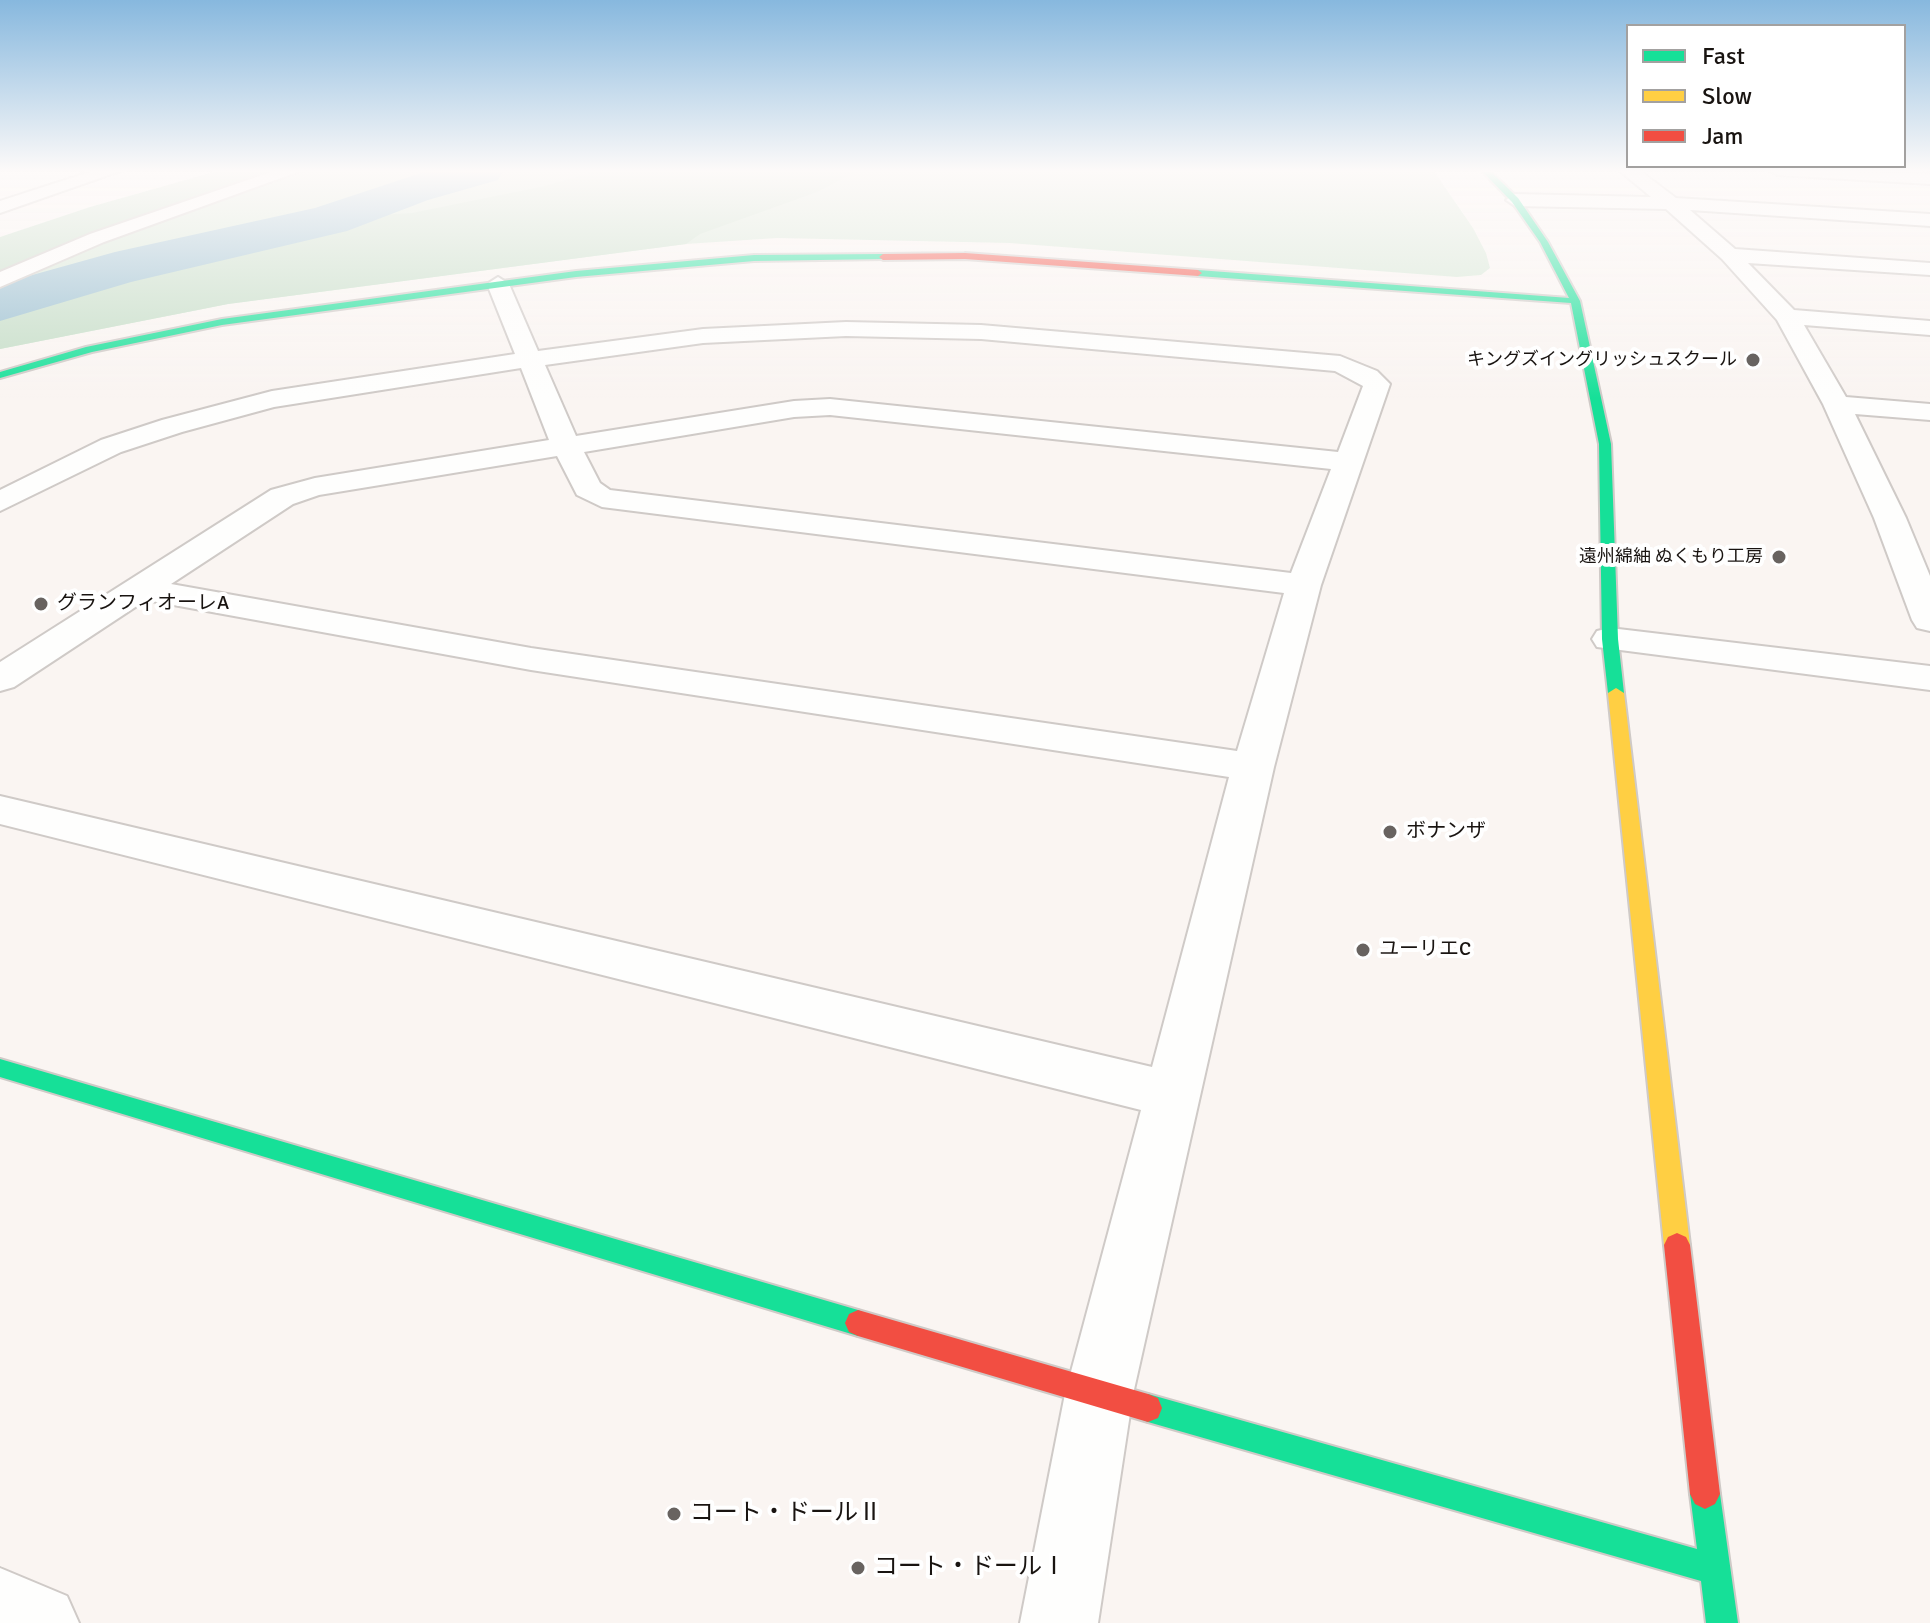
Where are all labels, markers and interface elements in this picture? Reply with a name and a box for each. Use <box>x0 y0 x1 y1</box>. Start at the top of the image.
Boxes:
legend <box>1626 24 1906 168</box>
text: Fast <box>1702 41 1745 71</box>
text: Slow <box>1702 81 1752 111</box>
text: Jam <box>1702 121 1743 151</box>
place label: キングズイングリッシュスクール <box>1467 349 1737 371</box>
marker: キングズイングリッシュスクール <box>1744 351 1762 369</box>
place label: 遠州綿紬 ぬくもり工房 <box>1579 546 1763 568</box>
marker: 遠州綿紬 ぬくもり工房 <box>1770 548 1788 566</box>
place label: グランフィオーレA <box>57 592 229 616</box>
marker: グランフィオーレA <box>32 595 50 613</box>
place label: ボナンザ <box>1406 820 1486 844</box>
marker: ボナンザ <box>1381 823 1399 841</box>
place label: ユーリエC <box>1379 938 1471 962</box>
marker: ユーリエC <box>1354 941 1372 959</box>
place label: コート・ドールⅡ <box>690 1500 882 1528</box>
marker: コート・ドールⅡ <box>665 1505 683 1523</box>
place label: コート・ドールⅠ <box>874 1554 1066 1582</box>
marker: コート・ドールⅠ <box>849 1559 867 1577</box>

